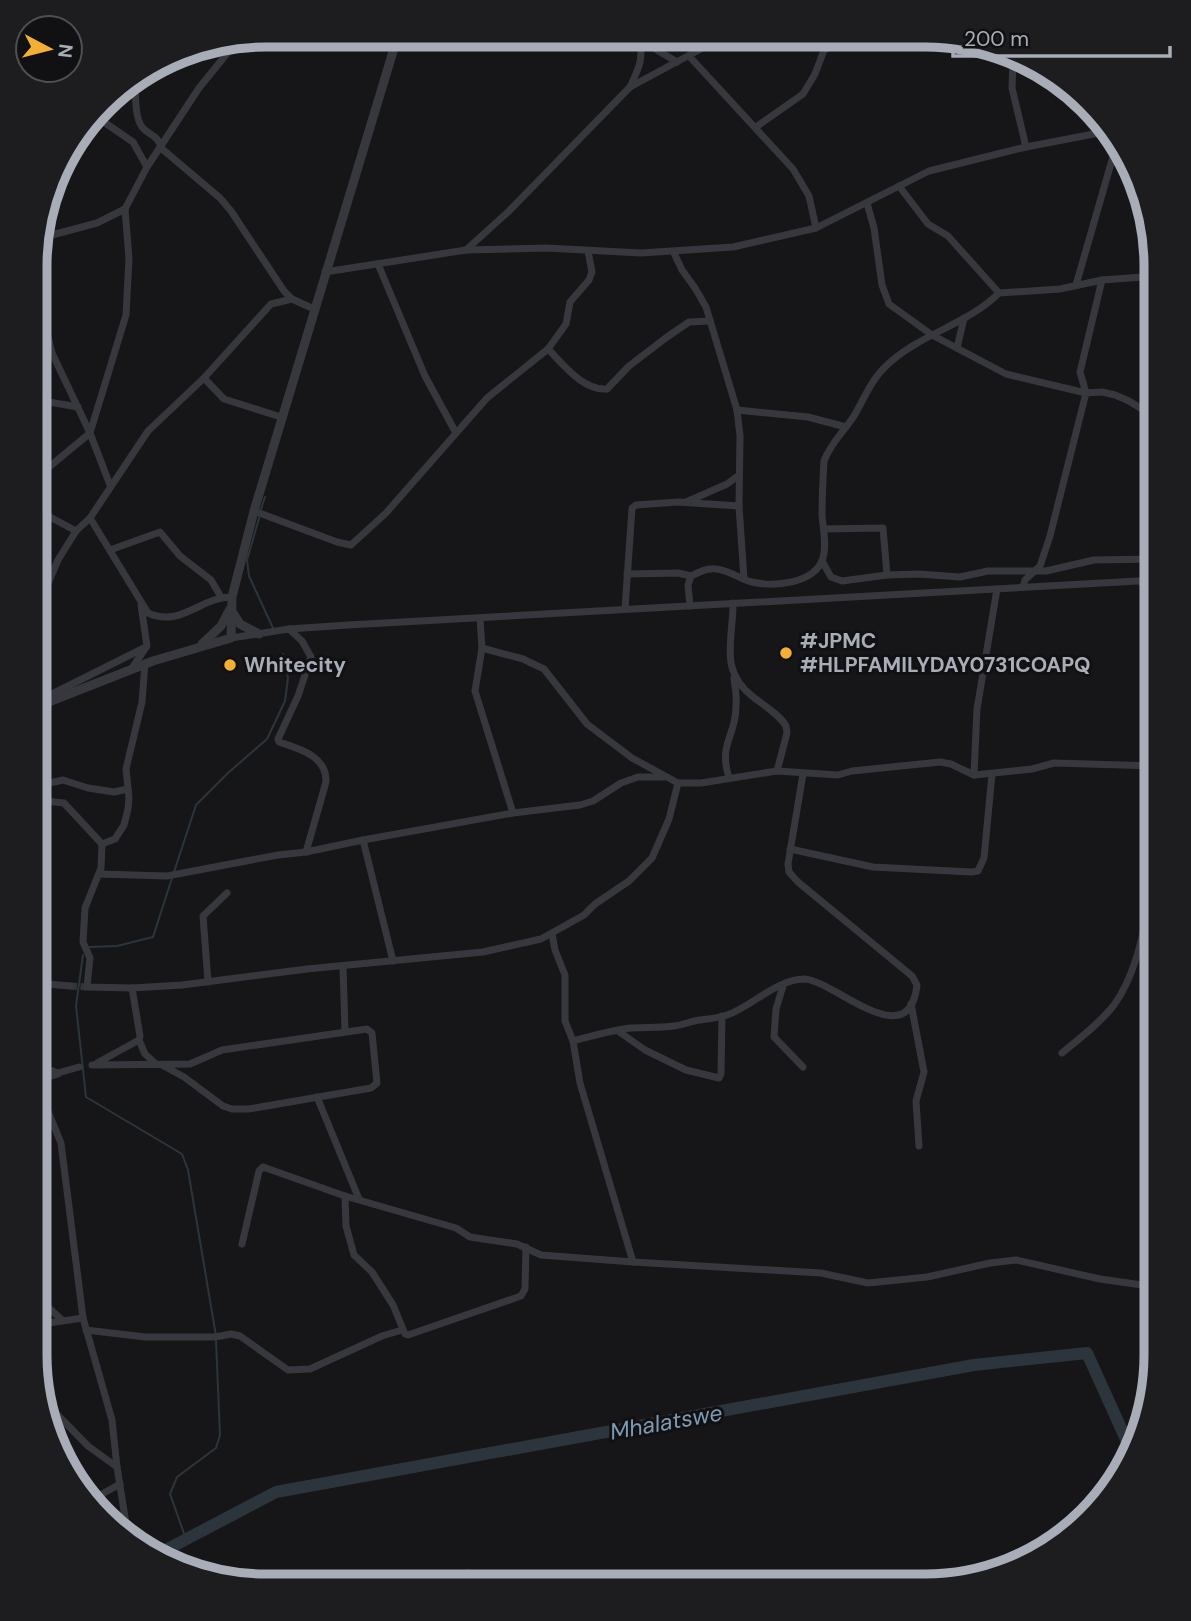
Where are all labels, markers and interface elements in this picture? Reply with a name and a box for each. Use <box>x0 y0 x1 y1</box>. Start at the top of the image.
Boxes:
north arrow <box>14 14 84 84</box>
scale bar <box>953 14 1170 58</box>
text: 200 m <box>964 25 1029 53</box>
text: N <box>52 43 79 59</box>
place label: #JPMC #HLPFAMILYDAY0731COAPQ <box>800 627 1091 679</box>
marker: #JPMC #HLPFAMILYDAY0731COAPQ <box>778 645 794 661</box>
place label: Whitecity <box>244 651 346 679</box>
marker: Whitecity <box>222 657 238 673</box>
water label: Mhalatswe <box>607 1397 725 1447</box>

